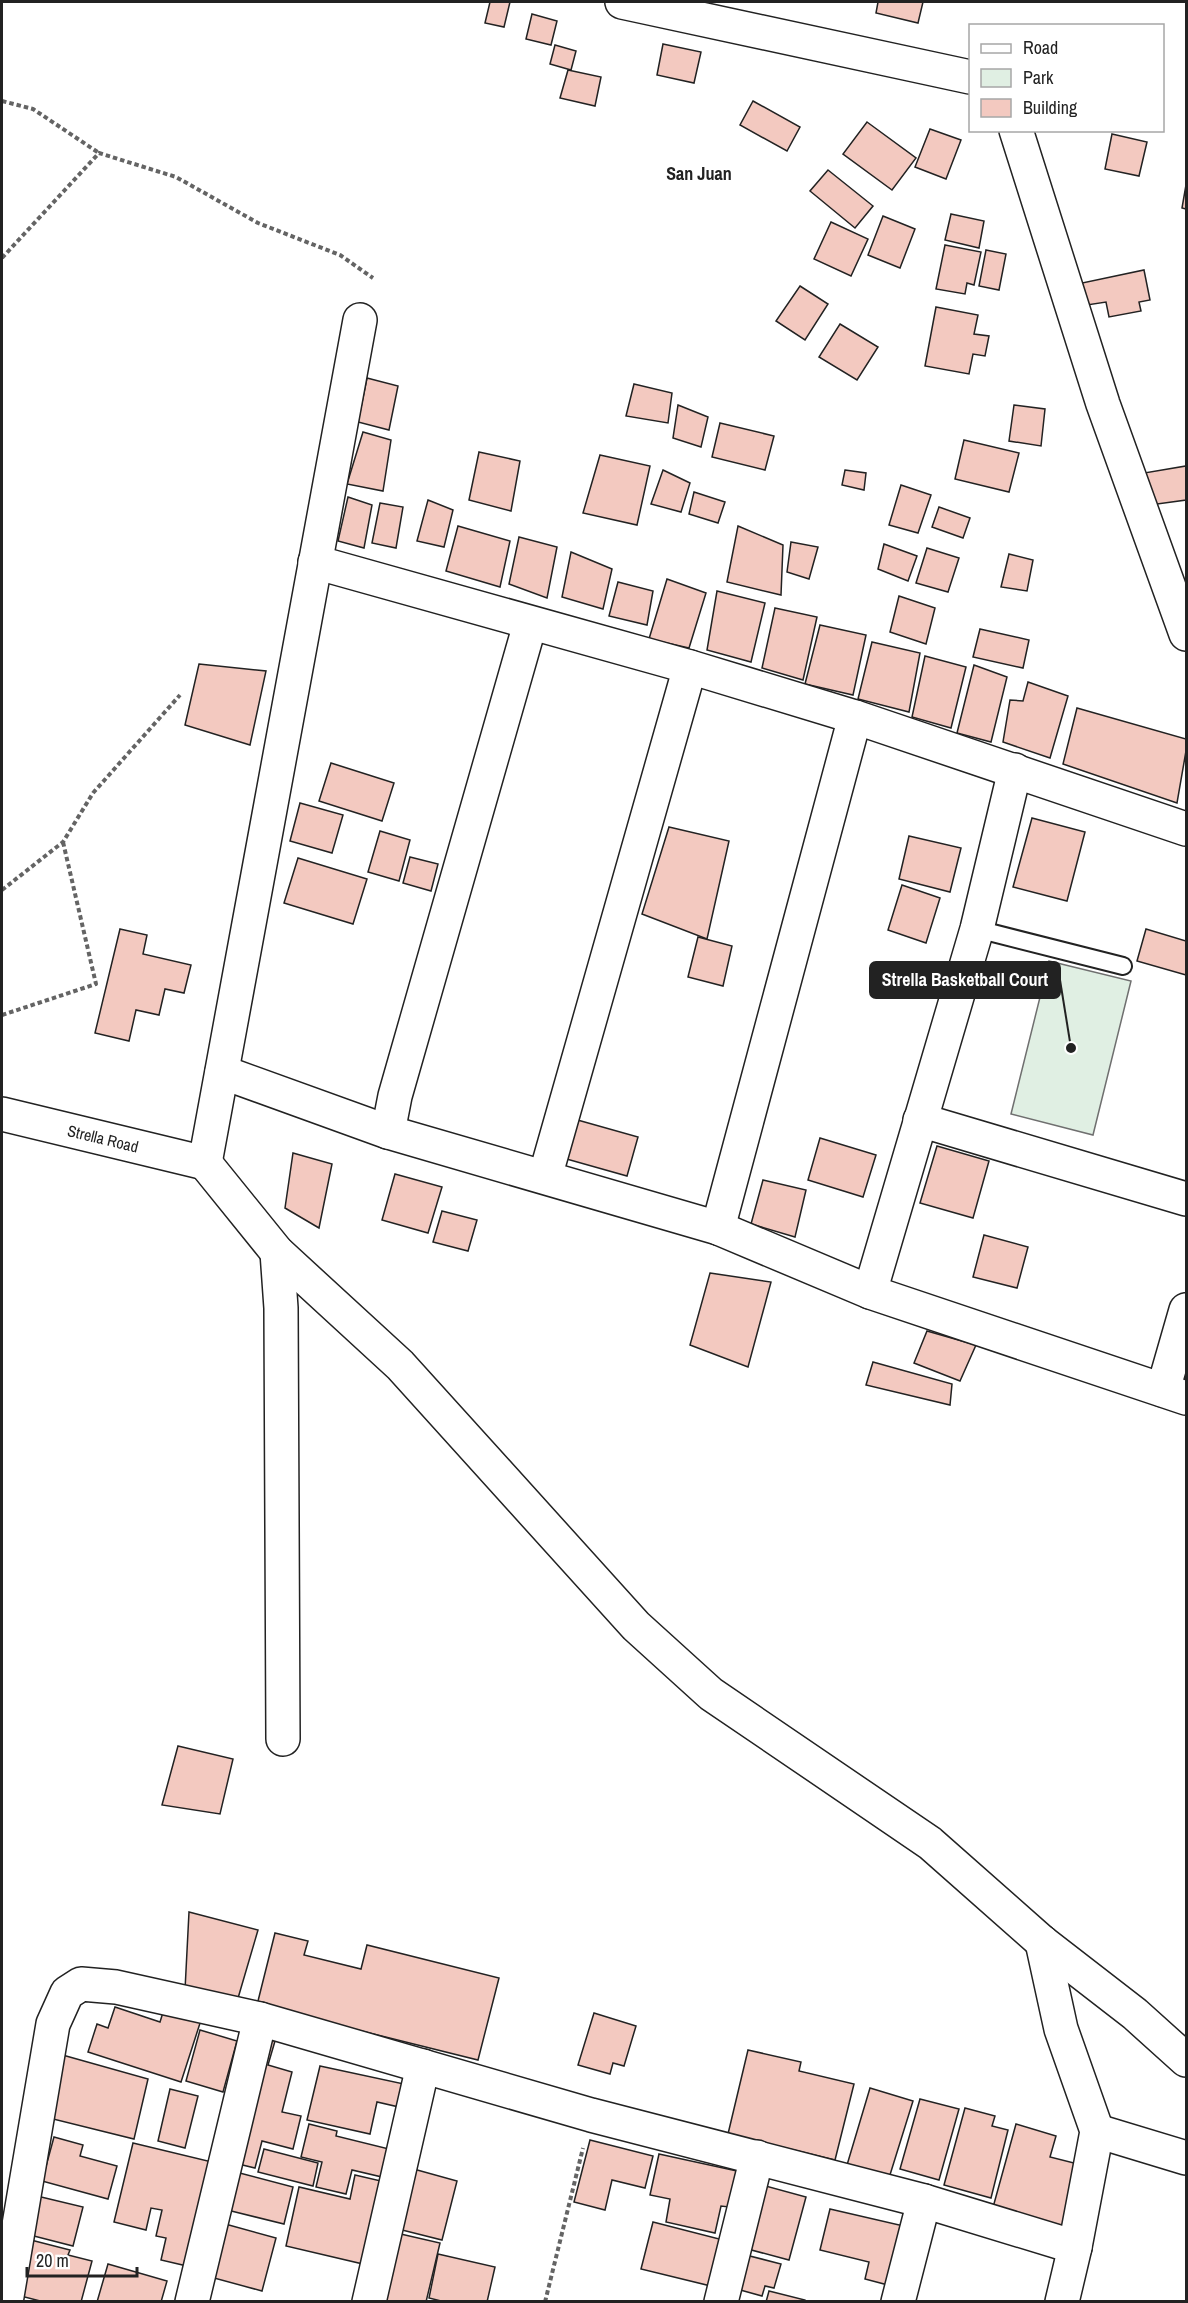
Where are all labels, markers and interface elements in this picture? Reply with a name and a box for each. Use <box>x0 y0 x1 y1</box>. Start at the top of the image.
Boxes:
legend <box>969 24 1164 132</box>
text: Road <box>1023 35 1058 60</box>
text: Park <box>1023 65 1054 90</box>
text: Building <box>1023 95 1078 120</box>
district label: San Juan <box>666 161 732 186</box>
callout: Strella Basketball Court <box>870 962 1060 998</box>
text: Strella Basketball Court <box>882 967 1048 992</box>
street label: Strella Road <box>65 1119 141 1158</box>
scale bar <box>27 2240 136 2278</box>
text: 20 m <box>36 2248 69 2273</box>

